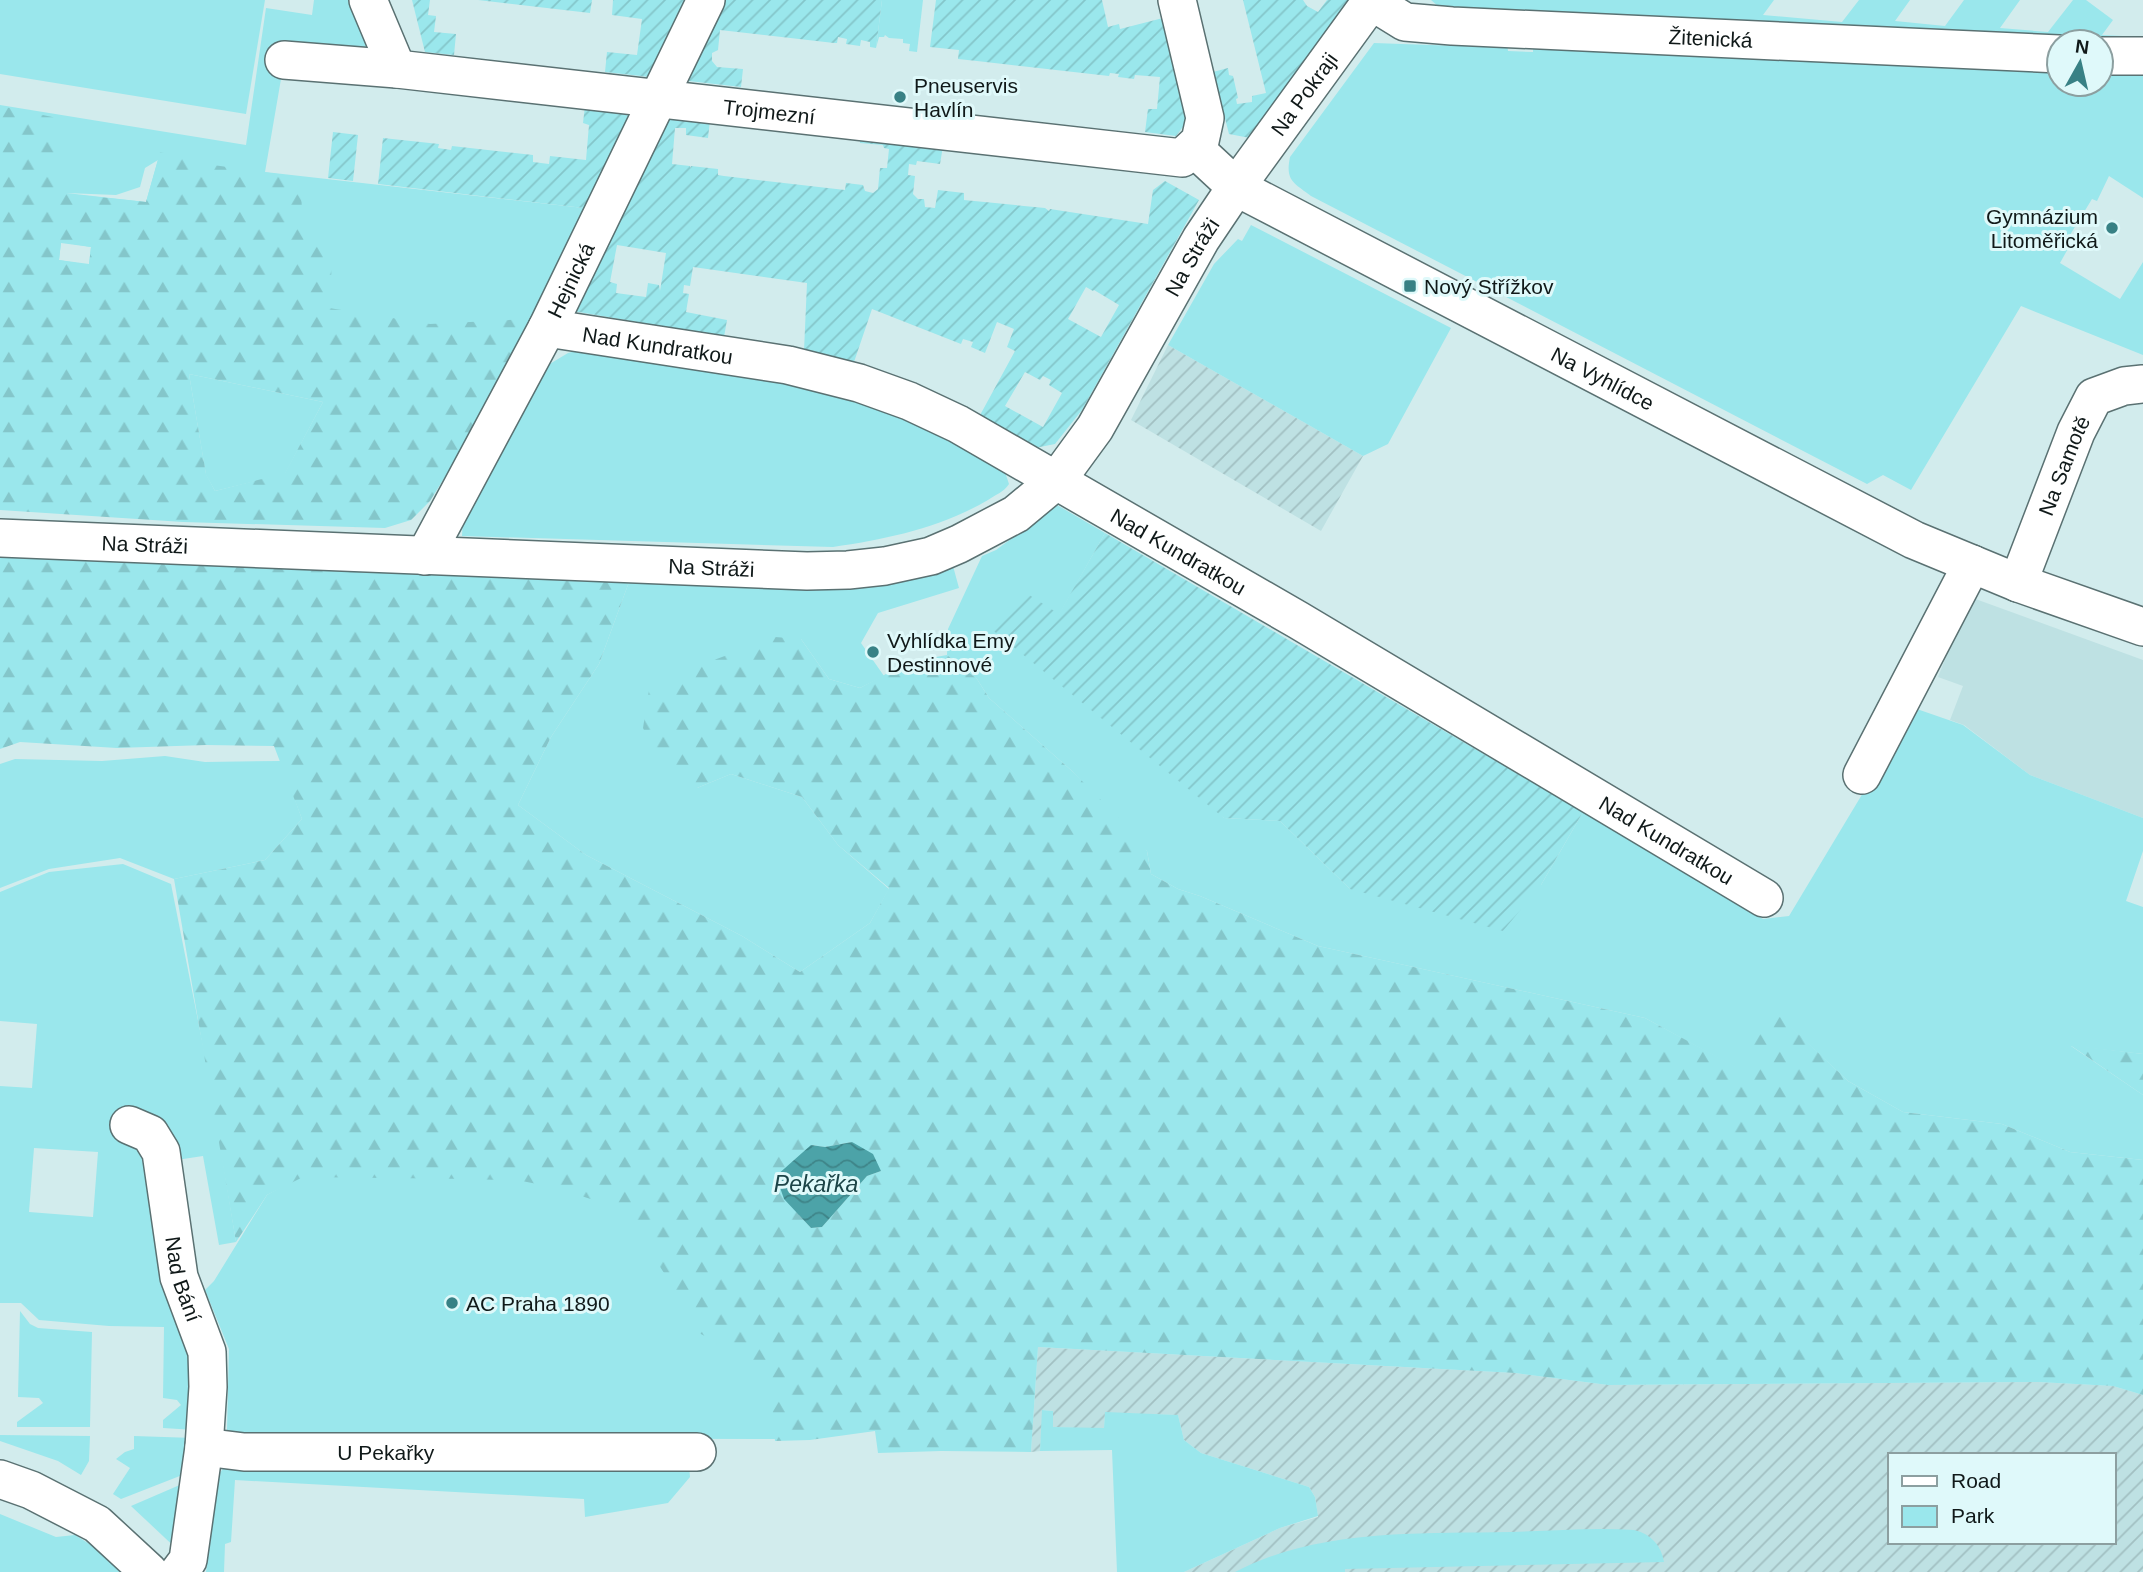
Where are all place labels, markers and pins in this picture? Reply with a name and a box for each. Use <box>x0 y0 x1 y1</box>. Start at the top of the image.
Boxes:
place label: Pneuservis Havlín <box>914 74 1018 121</box>
marker: Pneuservis Havlín <box>892 89 908 105</box>
place label: Gymnázium Litoměřická <box>1986 205 2098 252</box>
marker: Gymnázium Litoměřická <box>2104 220 2120 236</box>
place label: Nový Střížkov <box>1424 275 1554 298</box>
marker: Nový Střížkov <box>1402 278 1418 294</box>
place label: Vyhlídka Emy Destinnové <box>887 629 1015 676</box>
marker: Vyhlídka Emy Destinnové <box>865 644 881 660</box>
place label: AC Praha 1890 <box>466 1292 610 1315</box>
marker: AC Praha 1890 <box>444 1295 460 1311</box>

